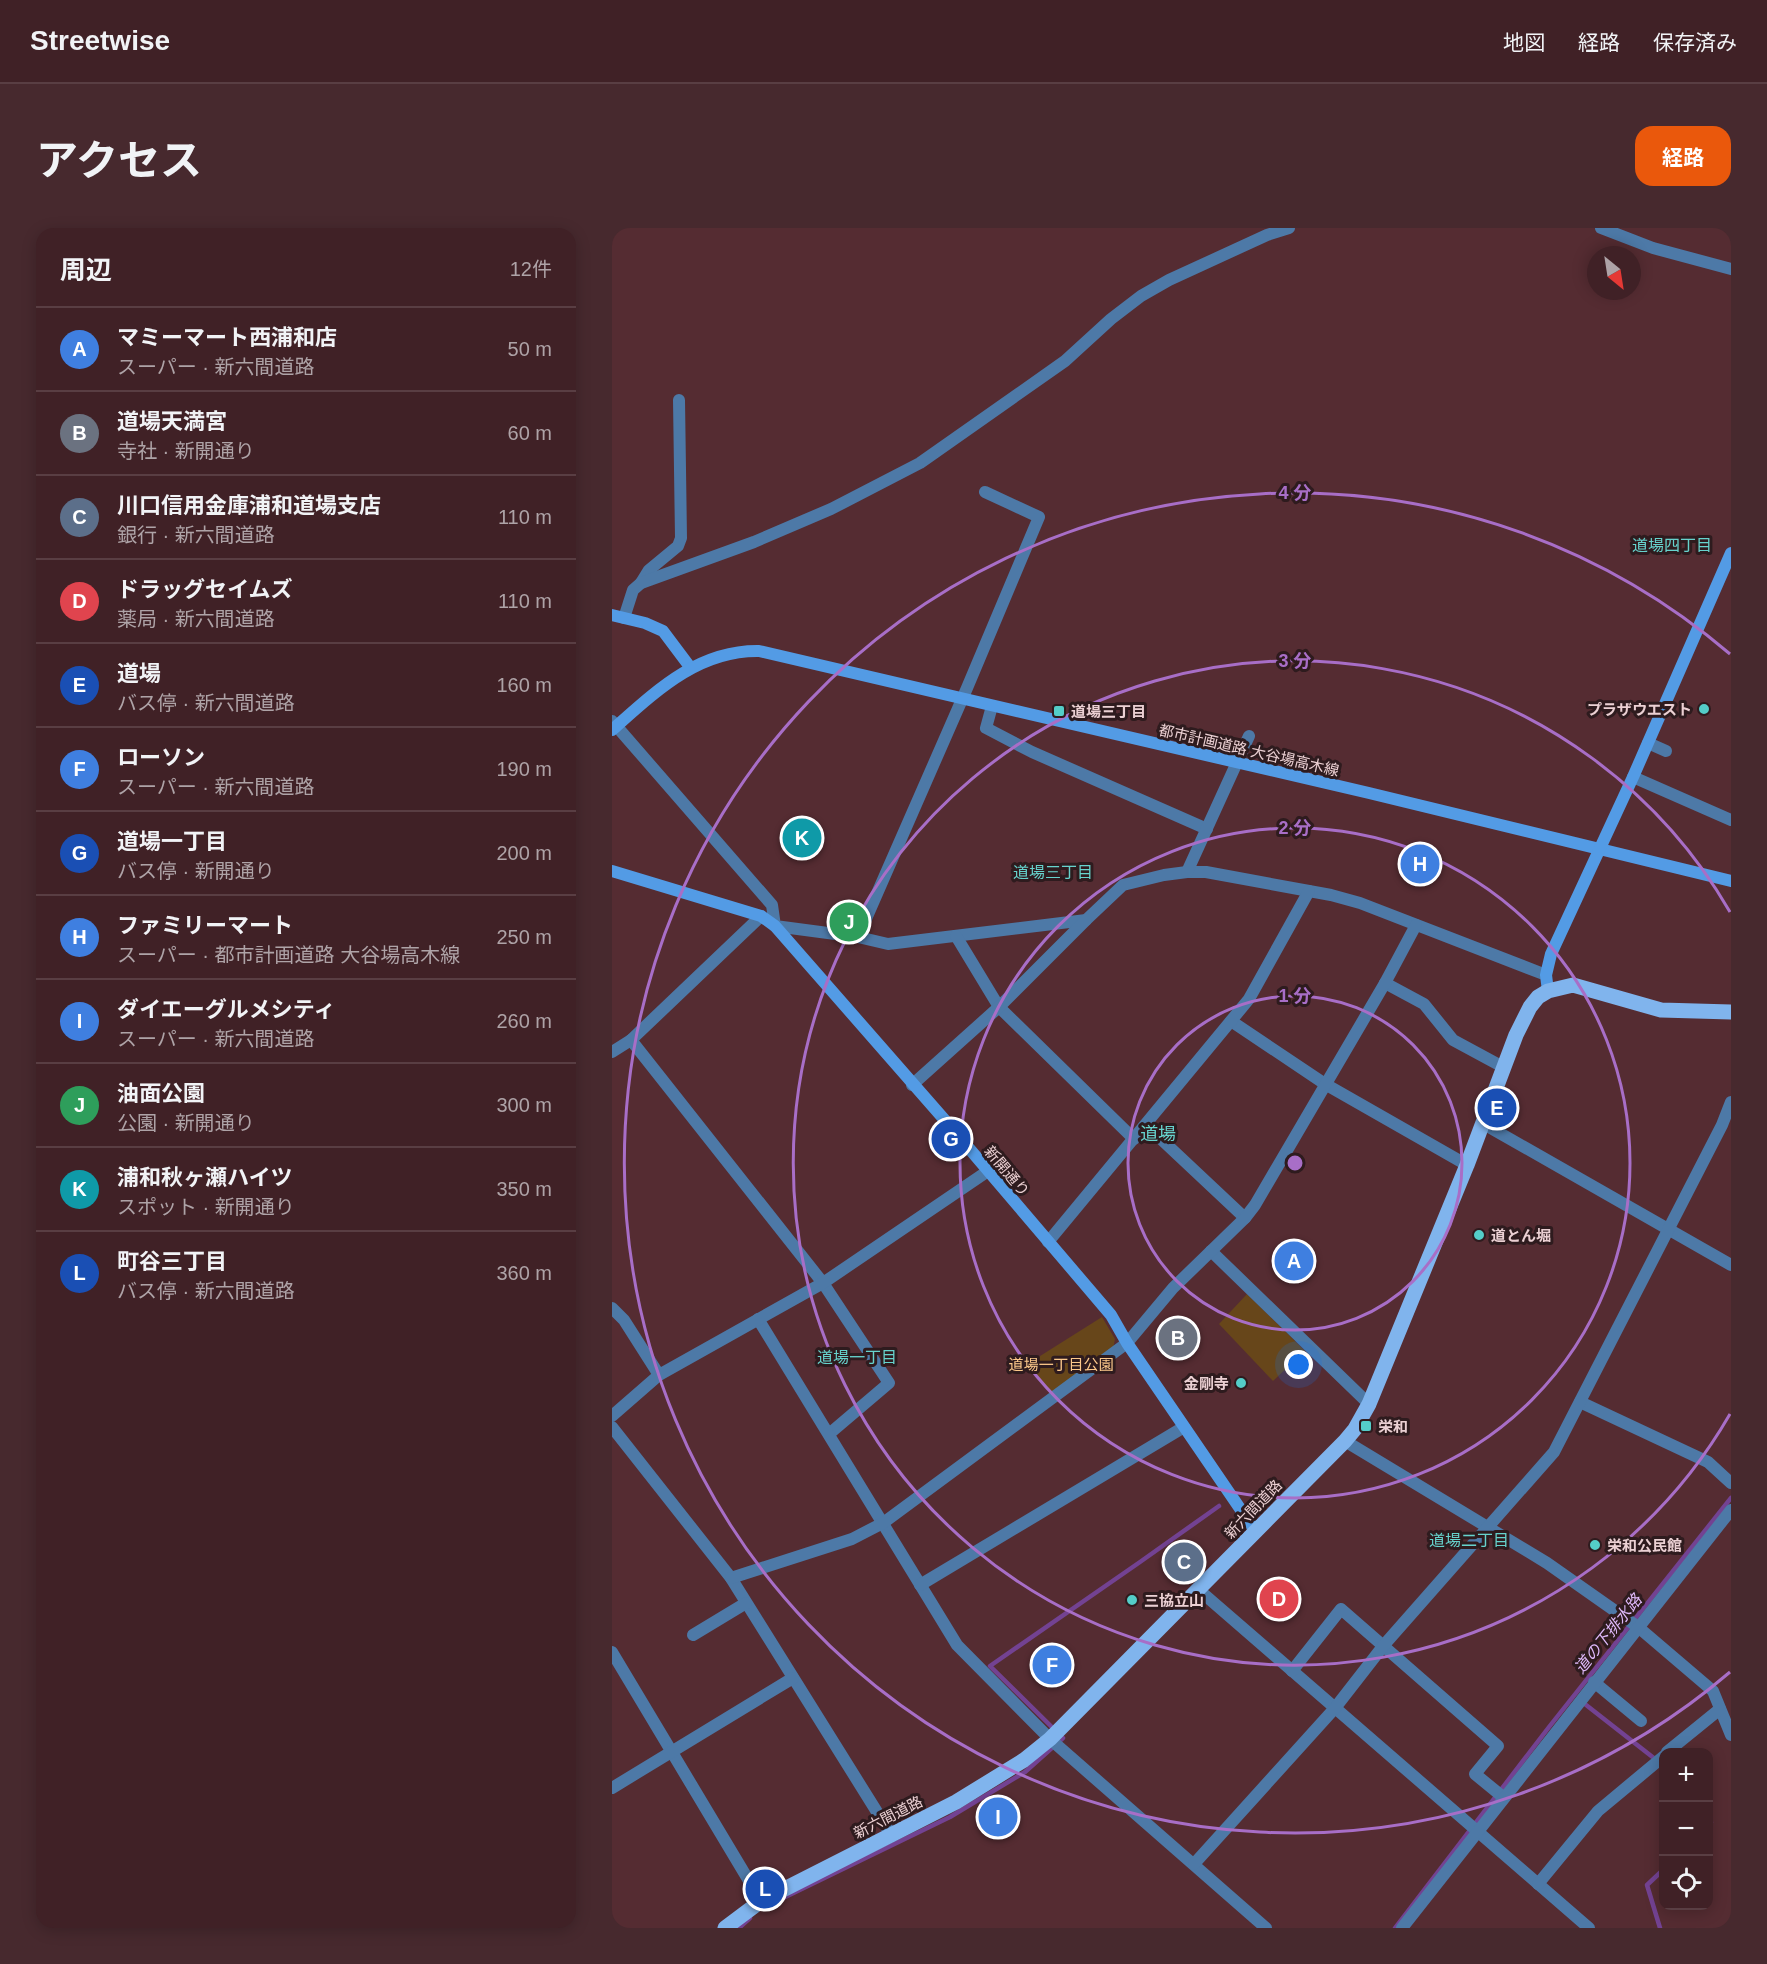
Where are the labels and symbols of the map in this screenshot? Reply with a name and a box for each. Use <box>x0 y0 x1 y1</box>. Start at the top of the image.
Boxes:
north arrow <box>1587 246 1641 300</box>
text: 4 分 <box>1278 483 1312 503</box>
district label: 道場四丁目 <box>1632 537 1712 554</box>
text: 3 分 <box>1278 651 1312 671</box>
place label: プラザウエスト <box>1587 701 1692 718</box>
marker: プラザウエスト <box>1697 702 1711 716</box>
place label: 道場三丁目 <box>1071 703 1146 720</box>
marker: 道場三丁目 <box>1052 704 1066 718</box>
street label: 都市計画道路 大谷場高木線 <box>1157 721 1341 779</box>
pin: K <box>782 816 822 860</box>
text: 2 分 <box>1278 818 1312 838</box>
pin: H <box>1400 842 1440 886</box>
district label: 道場三丁目 <box>1013 864 1093 881</box>
pin: J <box>830 900 868 944</box>
text: 1 分 <box>1278 986 1312 1006</box>
pin: E <box>1478 1086 1516 1130</box>
pin: G <box>932 1116 970 1162</box>
district label: 道場 <box>1140 1124 1176 1144</box>
street label: 新開通り <box>981 1143 1033 1199</box>
centre of rings <box>1285 1153 1305 1173</box>
place label: 道とん堀 <box>1491 1227 1551 1244</box>
marker: 道とん堀 <box>1472 1228 1486 1242</box>
pin: A <box>1274 1238 1314 1284</box>
pin: B <box>1158 1316 1198 1360</box>
district label: 道場一丁目 <box>817 1349 897 1366</box>
your location <box>1284 1350 1313 1379</box>
park label: 道場一丁目公園 <box>1008 1356 1114 1373</box>
place label: 金剛寺 <box>1184 1375 1229 1392</box>
marker: 金剛寺 <box>1234 1376 1248 1390</box>
place label: 栄和 <box>1378 1418 1408 1435</box>
marker: 栄和 <box>1359 1419 1373 1433</box>
street label: 新六間道路 <box>1221 1476 1285 1542</box>
district label: 道場二丁目 <box>1429 1532 1509 1549</box>
place label: 栄和公民館 <box>1607 1537 1682 1554</box>
marker: 栄和公民館 <box>1588 1538 1602 1552</box>
pin: C <box>1164 1540 1204 1584</box>
pin: D <box>1260 1576 1298 1622</box>
water label: 道の下排水路 <box>1571 1590 1646 1677</box>
place label: 三協立山 <box>1144 1592 1204 1609</box>
marker: 三協立山 <box>1125 1593 1139 1607</box>
pin: F <box>1032 1642 1072 1688</box>
street label: 新六間道路 <box>851 1792 925 1842</box>
pin: I <box>978 1794 1018 1840</box>
pin: L <box>746 1866 784 1912</box>

